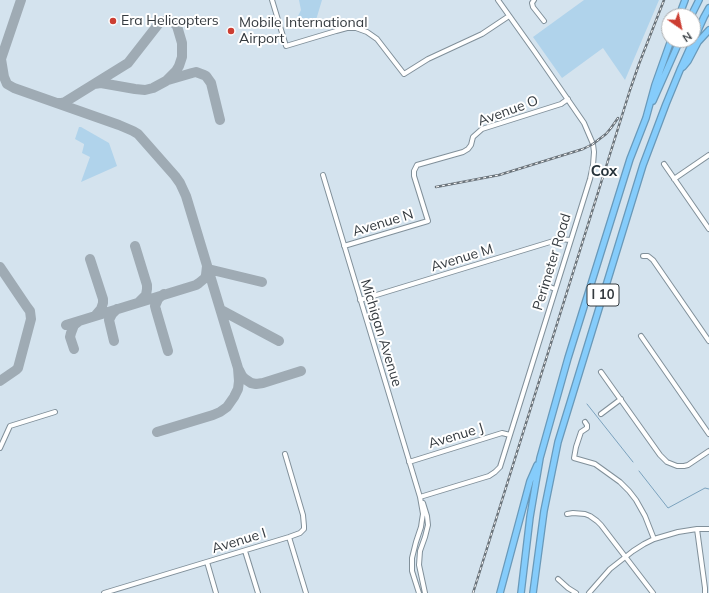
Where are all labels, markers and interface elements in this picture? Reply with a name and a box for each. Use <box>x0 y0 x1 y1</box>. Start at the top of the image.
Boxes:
north arrow <box>661 8 701 48</box>
place label: Era Helicopters <box>121 13 219 29</box>
place label: Mobile International Airport <box>239 15 367 48</box>
marker: Era Helicopters <box>108 16 118 26</box>
marker: Mobile International Airport <box>226 26 236 36</box>
text: N <box>680 29 695 45</box>
street label: Avenue O <box>475 92 541 130</box>
district label: Cox <box>591 162 617 180</box>
street label: Avenue N <box>350 206 416 240</box>
street label: Perimeter Road <box>529 212 575 312</box>
street label: Avenue M <box>429 241 495 275</box>
street label: Michigan Avenue <box>357 277 405 389</box>
road number: I 10 <box>587 284 619 306</box>
street label: Avenue J <box>426 420 486 452</box>
street label: Avenue I <box>210 525 268 557</box>

